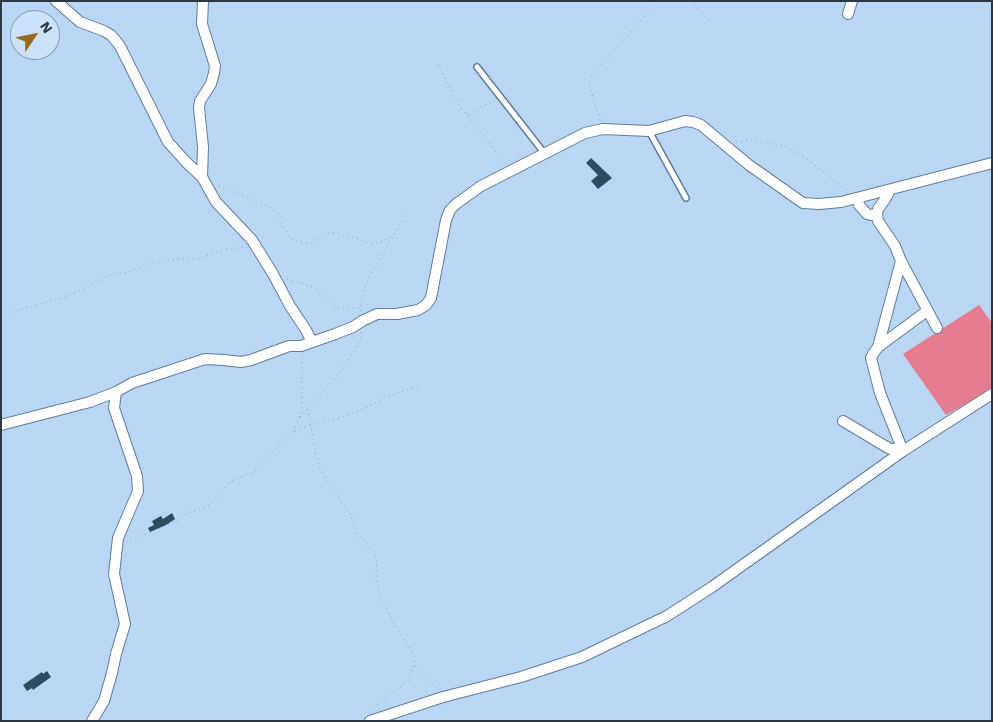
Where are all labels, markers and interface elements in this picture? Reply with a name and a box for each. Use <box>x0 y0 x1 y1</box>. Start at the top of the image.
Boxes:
north arrow <box>10 10 60 60</box>
text: N <box>37 18 56 36</box>

